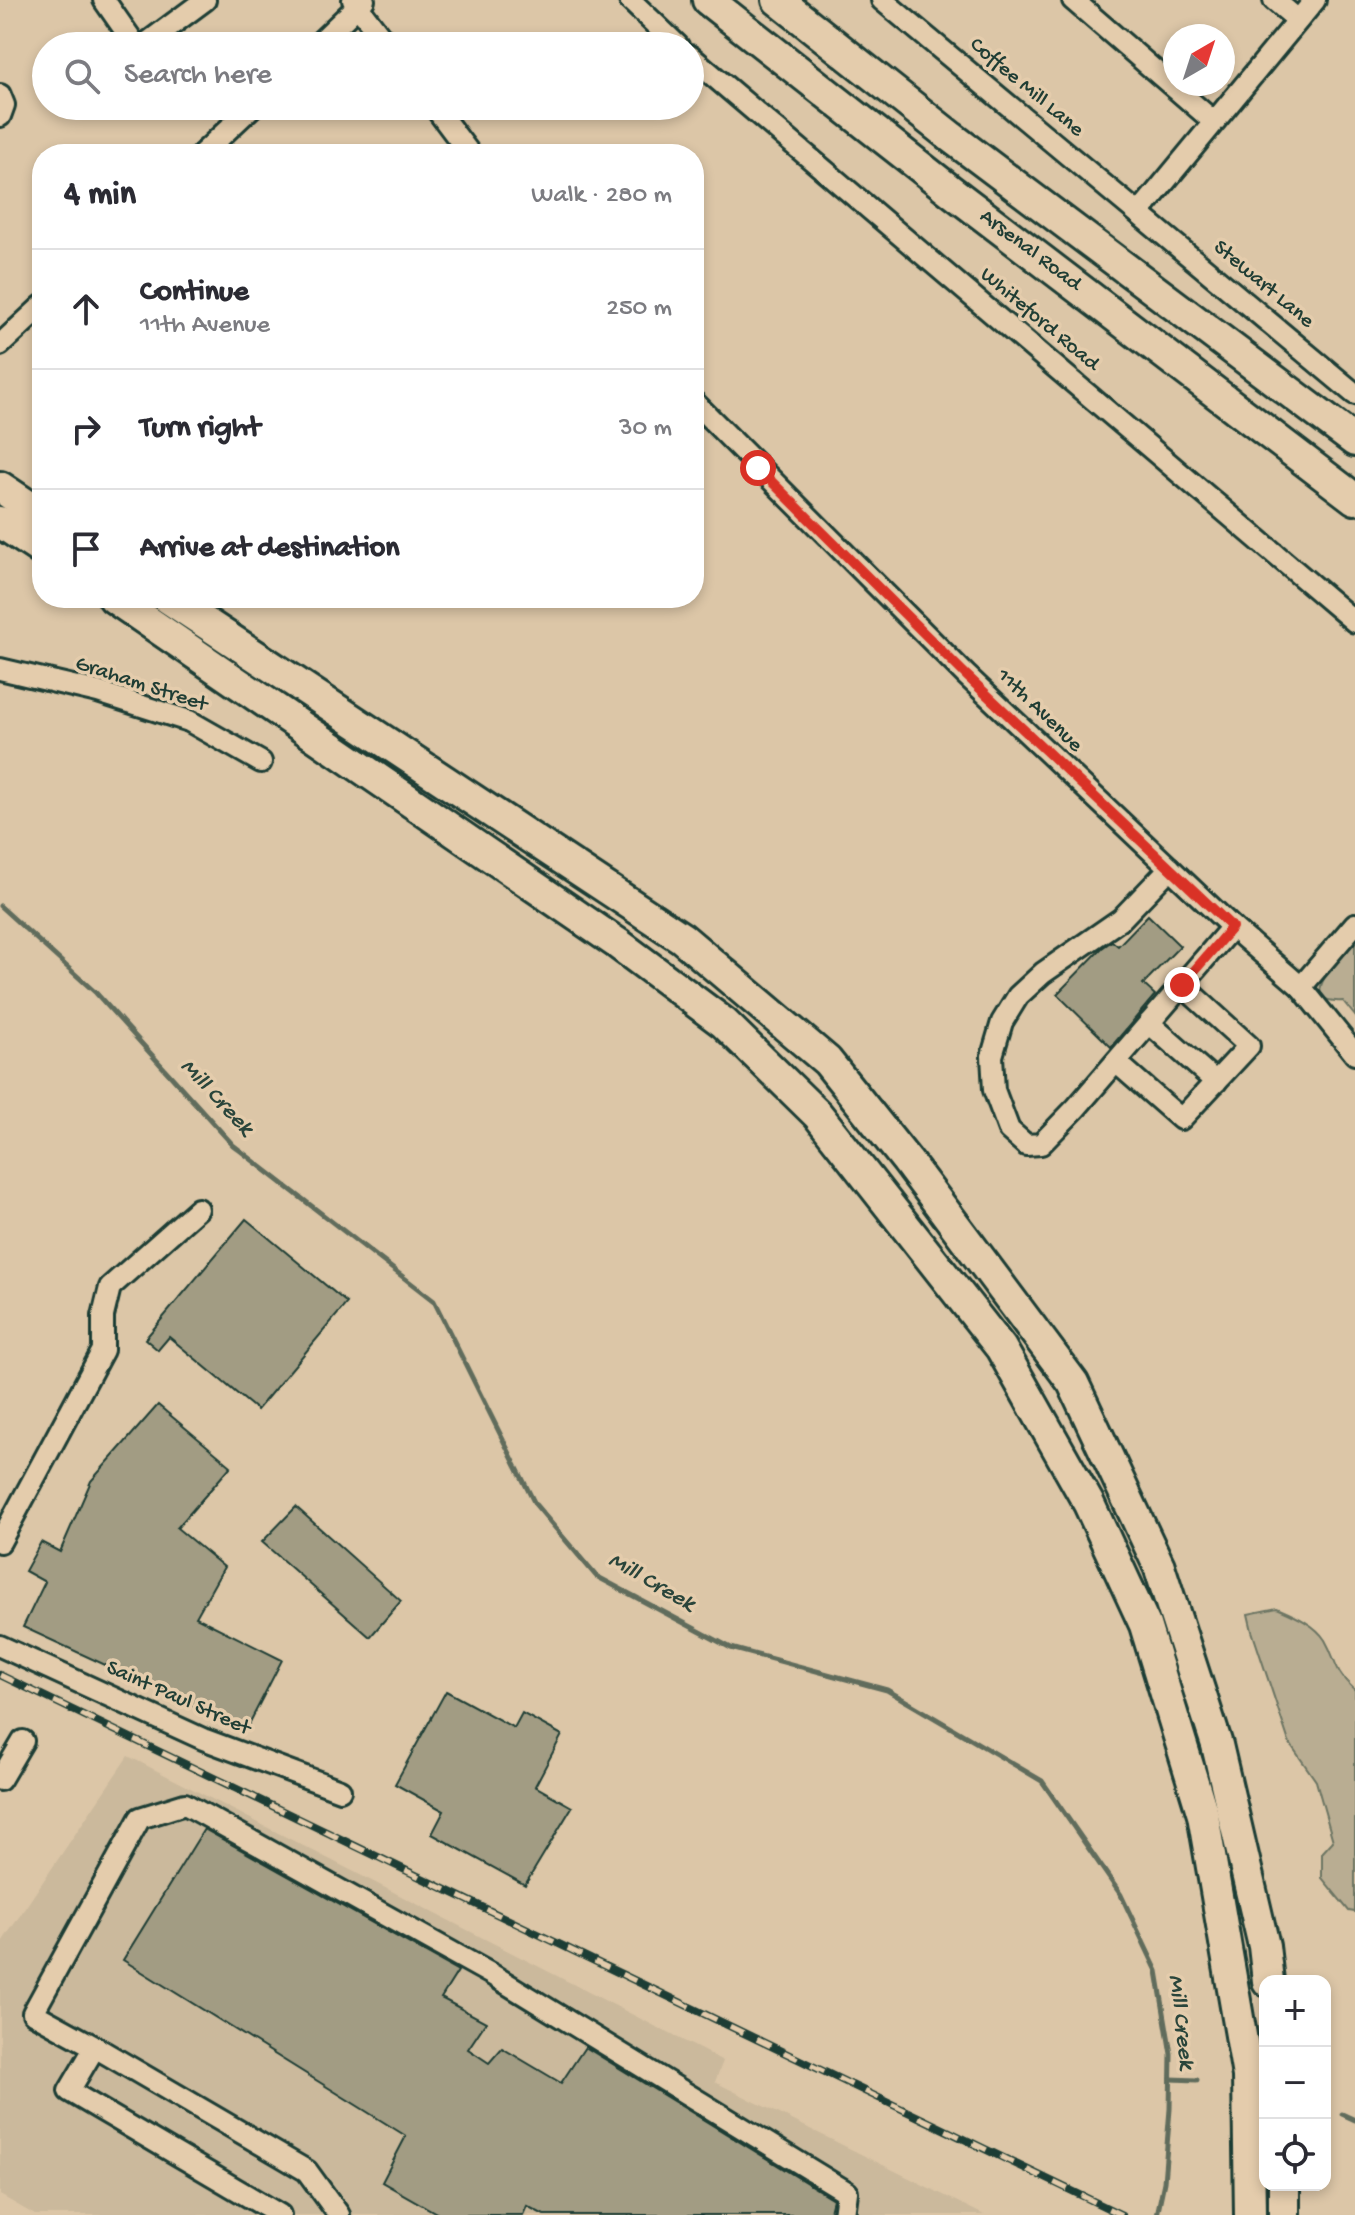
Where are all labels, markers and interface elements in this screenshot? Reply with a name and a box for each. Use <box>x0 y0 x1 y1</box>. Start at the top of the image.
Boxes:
north arrow <box>1163 24 1235 96</box>
search box <box>32 32 704 120</box>
street label: Coffee Mill Lane <box>963 32 1089 144</box>
icon: search <box>60 54 104 98</box>
text: Search here <box>124 59 272 94</box>
text: 4 min <box>64 176 136 216</box>
text: Walk · 280 m <box>531 181 672 212</box>
street label: Arsenal Road <box>974 204 1088 299</box>
street label: Stewart Lane <box>1207 235 1319 335</box>
street label: Whiteford Road <box>974 263 1106 379</box>
text: Continue <box>140 276 249 311</box>
icon: ahead <box>64 287 108 331</box>
text: 250 m <box>606 294 672 325</box>
text: 11th Avenue <box>140 311 270 342</box>
icon: right <box>64 407 108 451</box>
text: Turn right <box>140 412 260 447</box>
text: 30 m <box>619 414 672 445</box>
route start <box>740 450 776 486</box>
icon: arrive <box>64 527 108 571</box>
text: Arrive at destination <box>140 532 400 567</box>
street label: Graham Street <box>72 651 212 719</box>
street label: 11th Avenue <box>990 663 1088 759</box>
route end <box>1164 967 1200 1003</box>
water label: Mill Creek <box>173 1053 261 1144</box>
water label: Mill Creek <box>603 1547 701 1620</box>
street label: Saint Paul Street <box>102 1656 256 1743</box>
water label: Mill Creek <box>1160 1973 1200 2073</box>
map controls <box>1259 1975 1331 2191</box>
button: + <box>1259 1975 1331 2047</box>
button: − <box>1259 2047 1331 2119</box>
button: locate <box>1259 2119 1331 2191</box>

